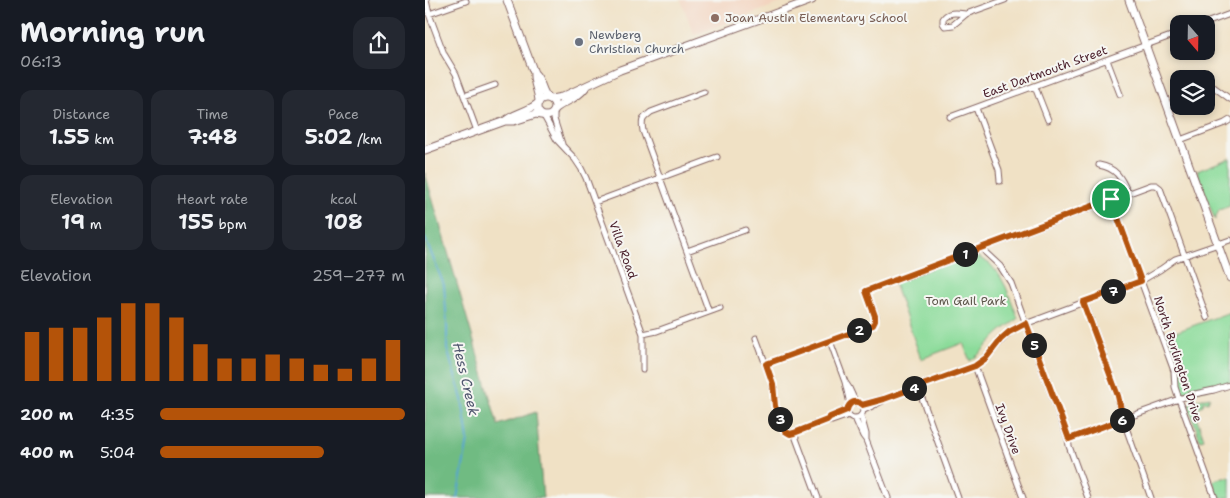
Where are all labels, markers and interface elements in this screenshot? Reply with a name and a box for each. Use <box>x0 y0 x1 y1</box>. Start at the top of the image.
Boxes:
place label: Joan Austin Elementary School <box>725 10 907 26</box>
marker: Joan Austin Elementary School <box>709 12 721 24</box>
text: Morning run <box>20 13 205 51</box>
north arrow <box>1170 15 1215 60</box>
map controls <box>1170 15 1215 115</box>
button: share <box>353 17 405 69</box>
place label: Newberg Christian Church <box>589 27 684 57</box>
marker: Newberg Christian Church <box>573 36 585 48</box>
street label: East Dartmouth Street <box>981 42 1109 102</box>
text: 06:13 <box>20 51 62 72</box>
button: layers <box>1170 70 1215 115</box>
text: Distance <box>53 105 110 123</box>
text: Time <box>196 105 229 123</box>
text: Pace <box>328 105 359 123</box>
text: 1.55 <box>49 123 90 151</box>
text: 7:48 <box>188 123 237 151</box>
text: 5:02 <box>305 123 352 151</box>
text: km <box>90 130 114 148</box>
text: /km <box>352 130 382 148</box>
pin <box>1090 178 1132 220</box>
icon: arrive <box>1097 185 1125 213</box>
text: Elevation <box>50 190 113 208</box>
text: Heart rate <box>177 190 248 208</box>
text: kcal <box>330 190 357 208</box>
text: 19 <box>61 208 85 236</box>
text: 155 <box>178 208 214 236</box>
text: 108 <box>324 208 363 236</box>
text: m <box>85 215 102 233</box>
text: bpm <box>214 215 247 233</box>
street label: Villa Road <box>605 219 641 281</box>
pin: 1 <box>953 242 977 266</box>
text: 1 <box>962 245 969 263</box>
text: Elevation <box>20 265 92 286</box>
text: 259–277 m <box>312 265 405 286</box>
pin: 7 <box>1101 278 1125 304</box>
text: 7 <box>1109 282 1118 300</box>
park label: Tom Gail Park <box>926 293 1007 309</box>
street label: North Burlington Drive <box>1150 294 1206 424</box>
pin: 2 <box>847 318 871 342</box>
text: 2 <box>855 321 864 339</box>
pin: 5 <box>1021 332 1047 358</box>
text: 5 <box>1030 336 1039 354</box>
water label: Hess Creek <box>449 341 483 417</box>
pin: 4 <box>901 376 927 400</box>
text: 4 <box>910 379 919 397</box>
street label: Ivy Drive <box>991 401 1025 457</box>
text: 200 m <box>20 404 73 425</box>
text: 4:35 <box>100 404 135 425</box>
pin: 3 <box>767 406 793 432</box>
pin: 6 <box>1109 408 1135 432</box>
text: 3 <box>776 410 785 428</box>
text: 6 <box>1118 411 1127 429</box>
text: 400 m <box>20 442 74 463</box>
text: 5:04 <box>100 442 135 463</box>

